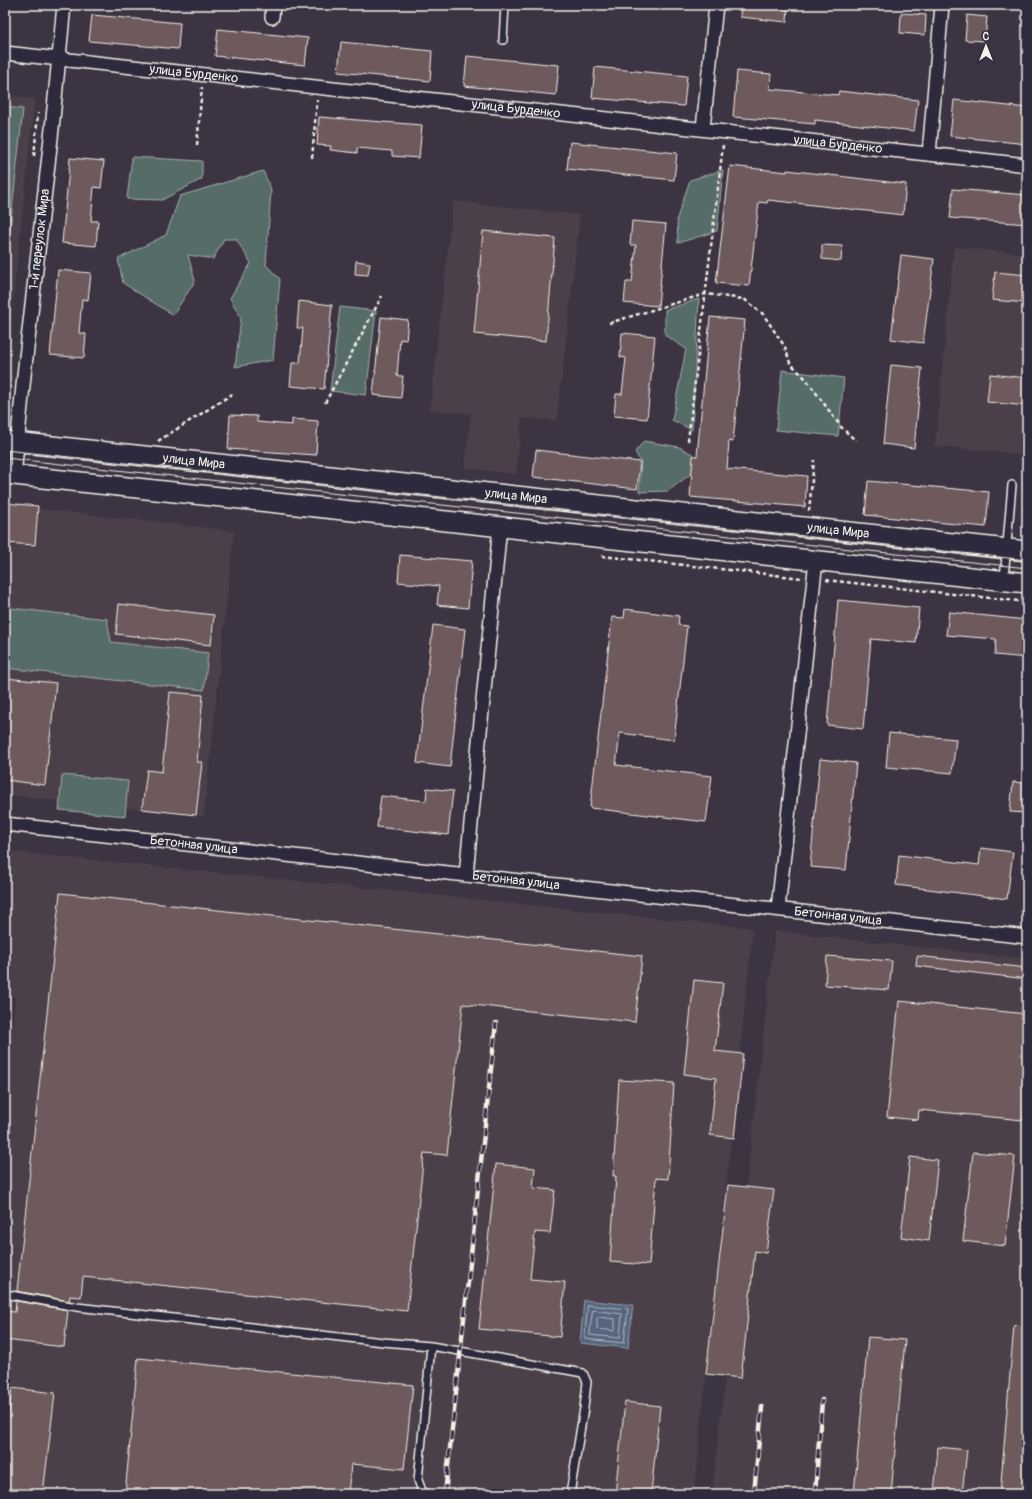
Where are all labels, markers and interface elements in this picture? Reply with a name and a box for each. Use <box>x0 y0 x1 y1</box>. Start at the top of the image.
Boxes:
north arrow <box>966 26 1006 66</box>
text: С <box>983 30 990 43</box>
street label: улица Бурденко <box>148 61 239 87</box>
street label: улица Бурденко <box>470 96 561 122</box>
street label: улица Бурденко <box>792 131 883 157</box>
street label: 1-й переулок Мира <box>26 188 53 291</box>
street label: улица Мира <box>161 450 226 473</box>
street label: улица Мира <box>483 485 548 507</box>
street label: улица Мира <box>805 519 870 542</box>
street label: Бетонная улица <box>149 832 239 858</box>
street label: Бетонная улица <box>471 868 561 893</box>
street label: Бетонная улица <box>793 903 883 929</box>

